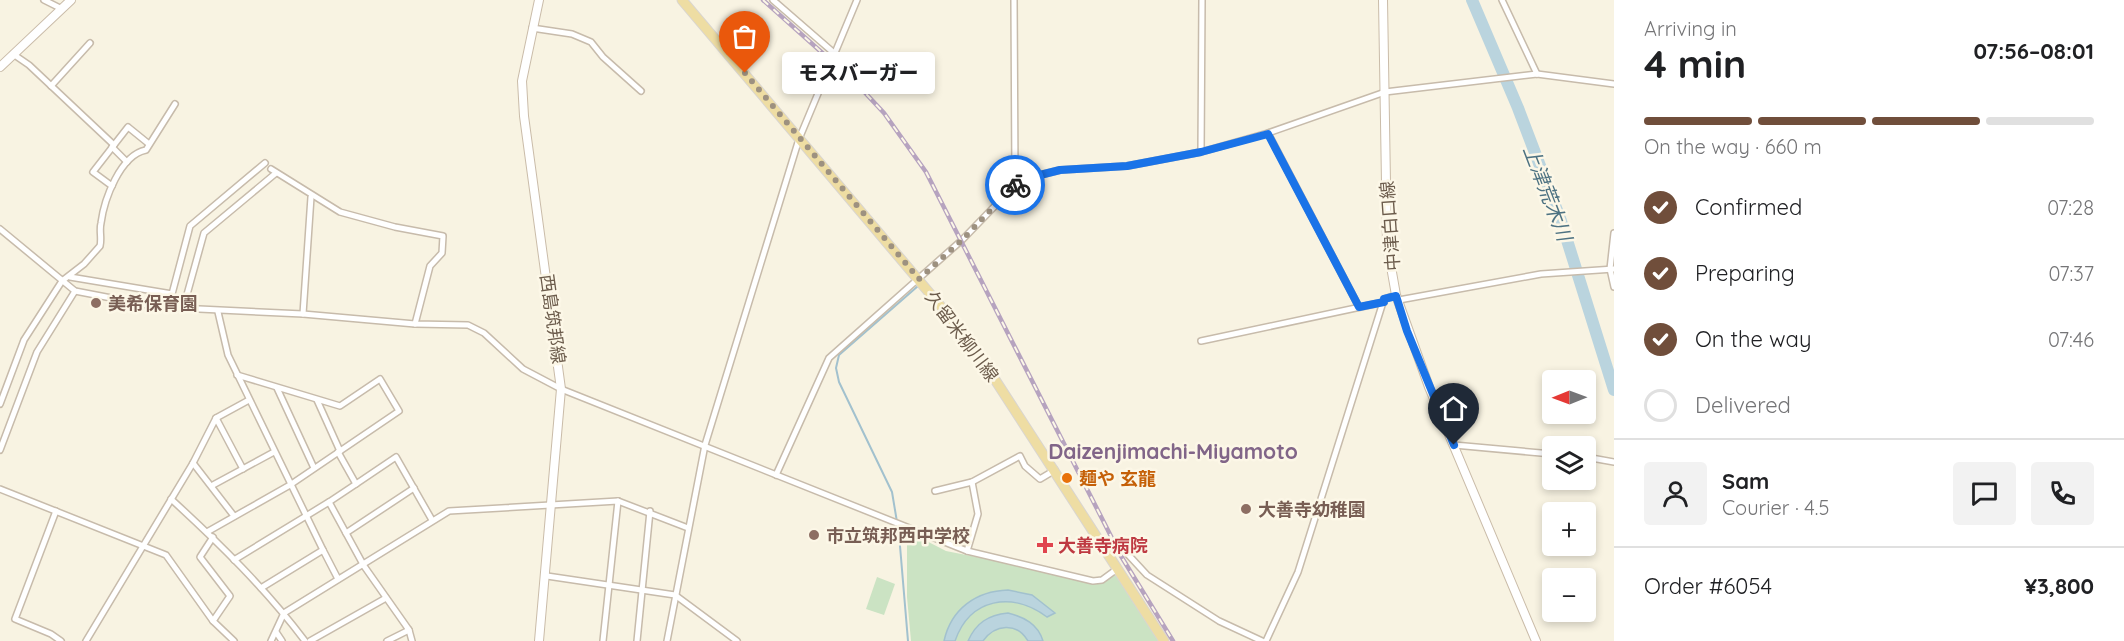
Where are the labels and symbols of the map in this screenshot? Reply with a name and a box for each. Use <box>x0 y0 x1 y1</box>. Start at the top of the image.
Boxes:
pin <box>719 11 770 73</box>
callout: モスバーガー <box>781 52 934 94</box>
water label: 上津荒木川 <box>1518 142 1578 246</box>
courier <box>985 155 1045 215</box>
street label: 中津白口線 <box>1375 180 1405 272</box>
street label: 西島筑邦線 <box>535 273 571 365</box>
street label: 久留米柳川線 <box>920 286 1004 386</box>
place label: 美希保育園 <box>108 292 198 315</box>
marker: 美希保育園 <box>89 296 103 310</box>
north arrow <box>1542 370 1596 424</box>
pin <box>1428 383 1479 445</box>
district label: Daizenjimachi-Miyamoto <box>1048 438 1298 464</box>
place label: 麺や 玄龍 <box>1079 467 1156 490</box>
marker: 麺や 玄龍 <box>1060 471 1074 485</box>
place label: 大善寺幼稚園 <box>1258 498 1366 521</box>
marker: 大善寺幼稚園 <box>1239 502 1253 516</box>
place label: 市立筑邦西中学校 <box>826 524 970 547</box>
marker: 市立筑邦西中学校 <box>807 528 821 542</box>
place label: 大善寺病院 <box>1058 534 1148 557</box>
marker: 大善寺病院 <box>1036 536 1054 554</box>

